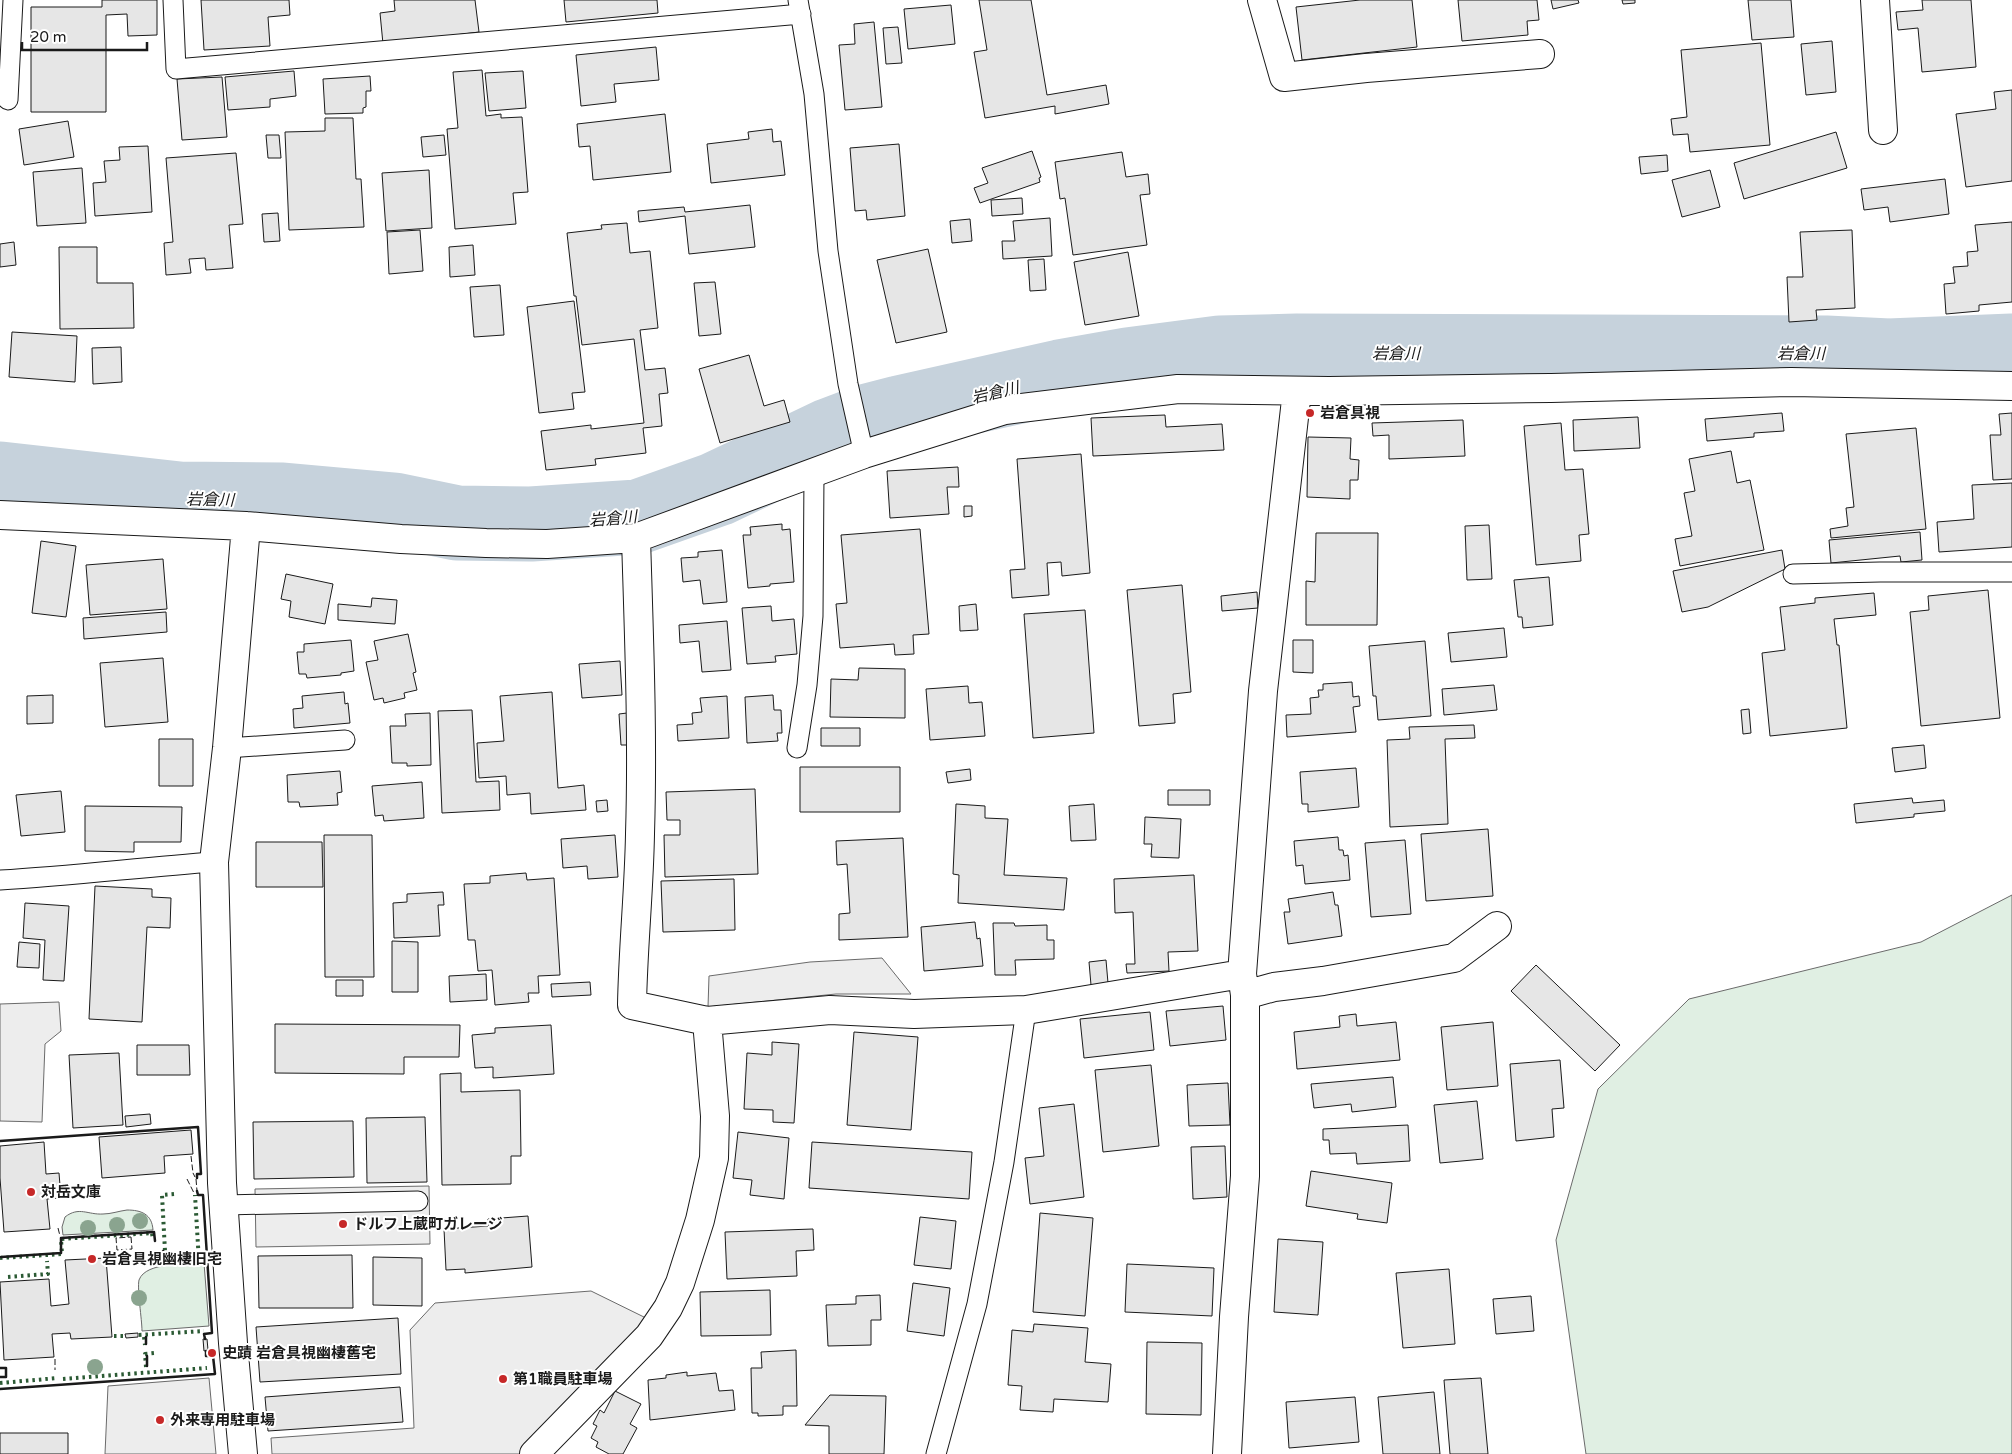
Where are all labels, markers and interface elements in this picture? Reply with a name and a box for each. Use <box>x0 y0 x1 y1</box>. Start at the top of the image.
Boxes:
scale bar <box>22 20 148 52</box>
text: 20 m <box>30 28 67 46</box>
water label: 岩倉川 <box>1372 344 1422 364</box>
water label: 岩倉川 <box>1777 344 1827 364</box>
water label: 岩倉川 <box>970 377 1023 408</box>
place label: 岩倉具視 <box>1320 404 1380 422</box>
marker: 岩倉具視 <box>1304 407 1316 419</box>
water label: 岩倉川 <box>186 490 236 510</box>
water label: 岩倉川 <box>588 507 640 531</box>
place label: 対岳文庫 <box>41 1183 101 1201</box>
marker: 対岳文庫 <box>25 1186 37 1198</box>
place label: ドルフ上蔵町ガレージ <box>353 1215 503 1233</box>
marker: ドルフ上蔵町ガレージ <box>337 1218 349 1230</box>
place label: 岩倉具視幽棲旧宅 <box>102 1250 222 1268</box>
marker: 岩倉具視幽棲旧宅 <box>86 1253 98 1265</box>
place label: 史蹟 岩倉具視幽棲舊宅 <box>222 1344 376 1362</box>
marker: 史蹟 岩倉具視幽棲舊宅 <box>206 1347 218 1359</box>
place label: 第1職員駐車場 <box>513 1370 612 1388</box>
marker: 第1職員駐車場 <box>497 1373 509 1385</box>
place label: 外来専用駐車場 <box>170 1411 275 1429</box>
marker: 外来専用駐車場 <box>154 1414 166 1426</box>

